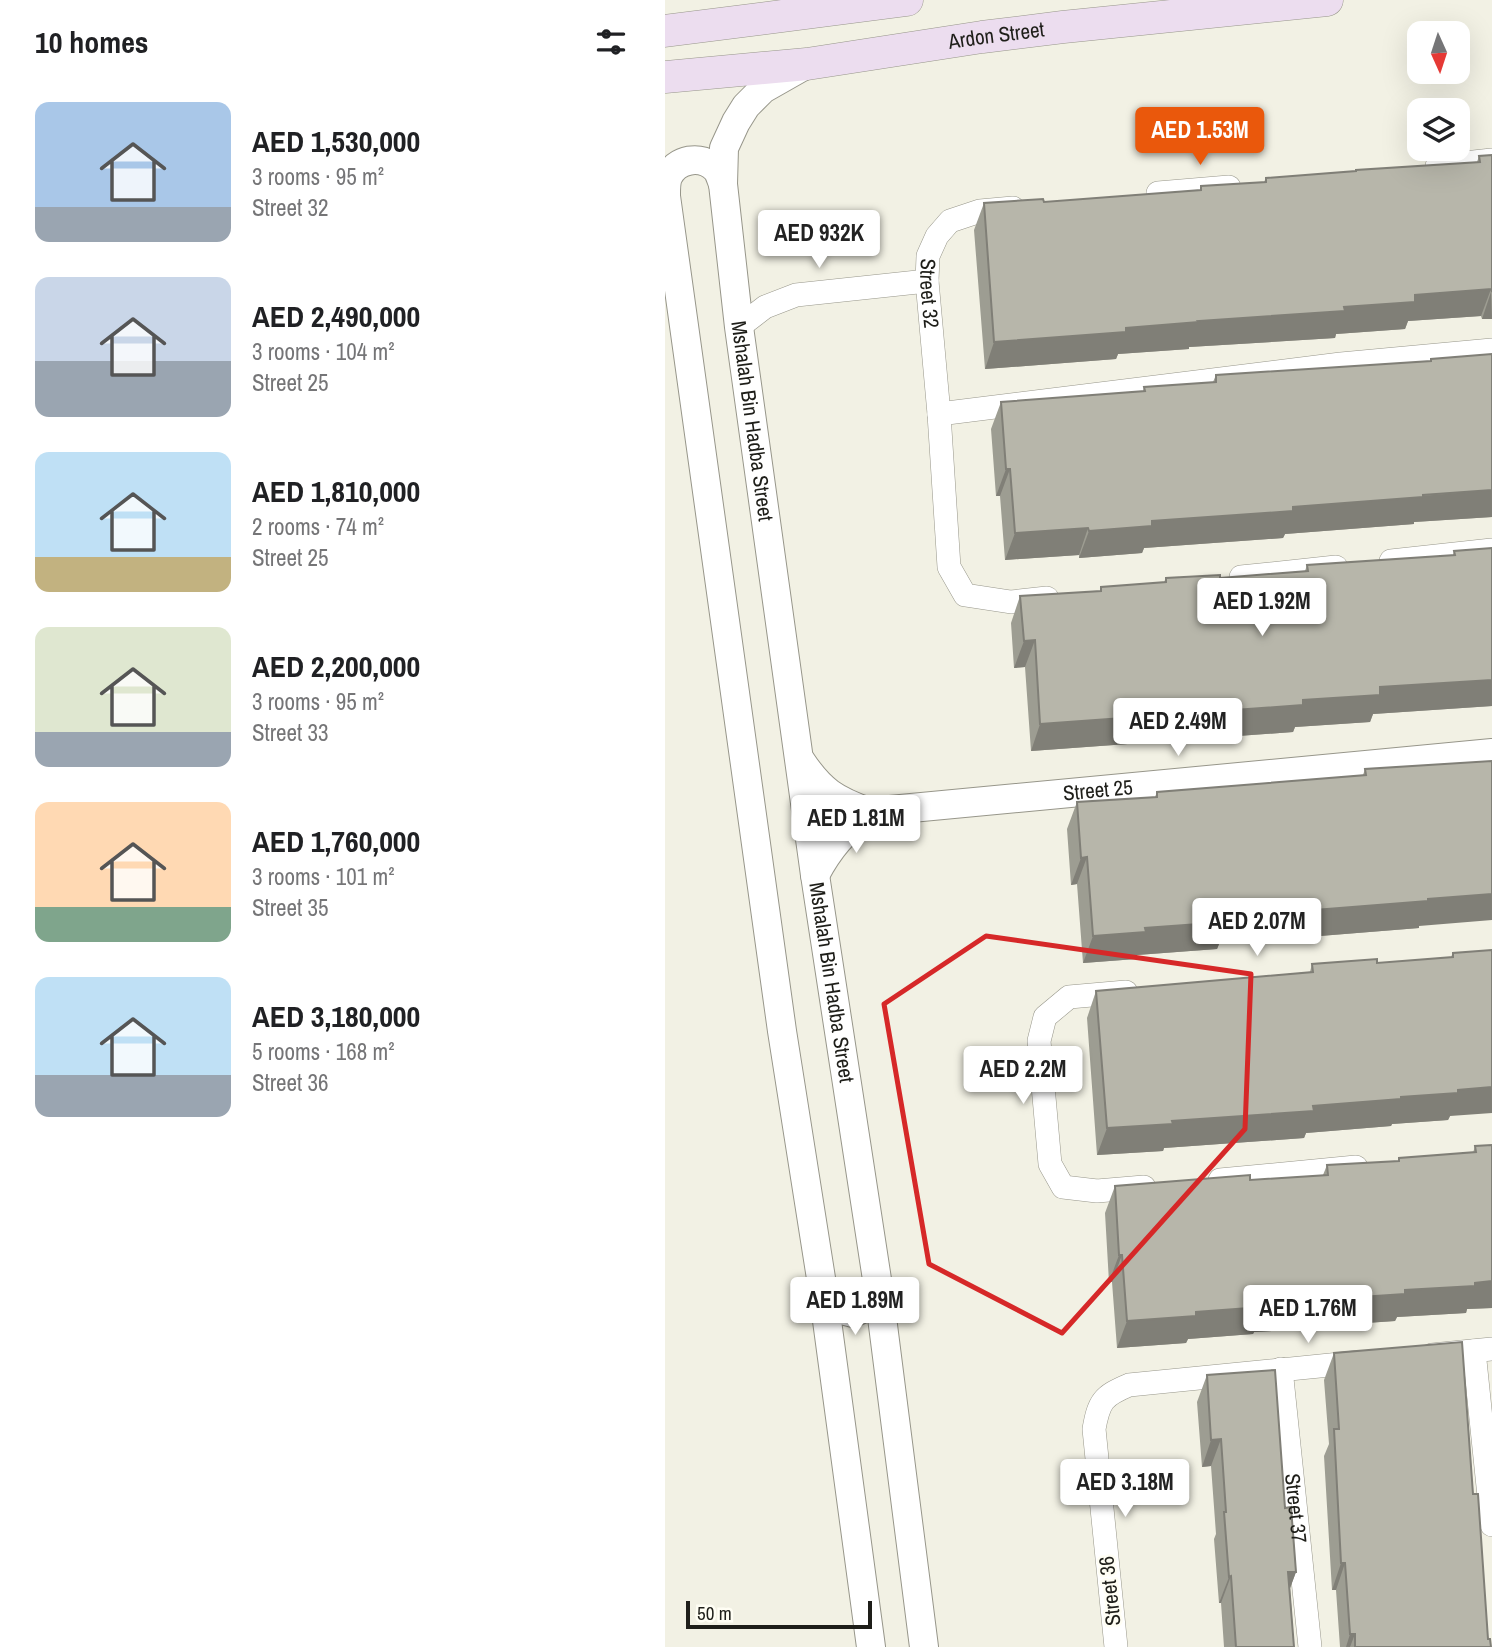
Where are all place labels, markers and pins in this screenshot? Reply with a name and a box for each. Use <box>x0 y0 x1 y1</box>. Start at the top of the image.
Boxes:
pin: AED 1.53M <box>1120 108 1280 167</box>
pin: AED 932K <box>747 210 891 270</box>
pin: AED 1.92M <box>1182 578 1342 638</box>
pin: AED 2.49M <box>1098 698 1258 758</box>
pin: AED 1.81M <box>776 796 936 855</box>
pin: AED 2.07M <box>1177 898 1337 958</box>
pin: AED 2.2M <box>951 1046 1095 1106</box>
pin: AED 1.89M <box>775 1278 935 1337</box>
pin: AED 1.76M <box>1228 1286 1388 1345</box>
pin: AED 3.18M <box>1045 1460 1205 1519</box>

